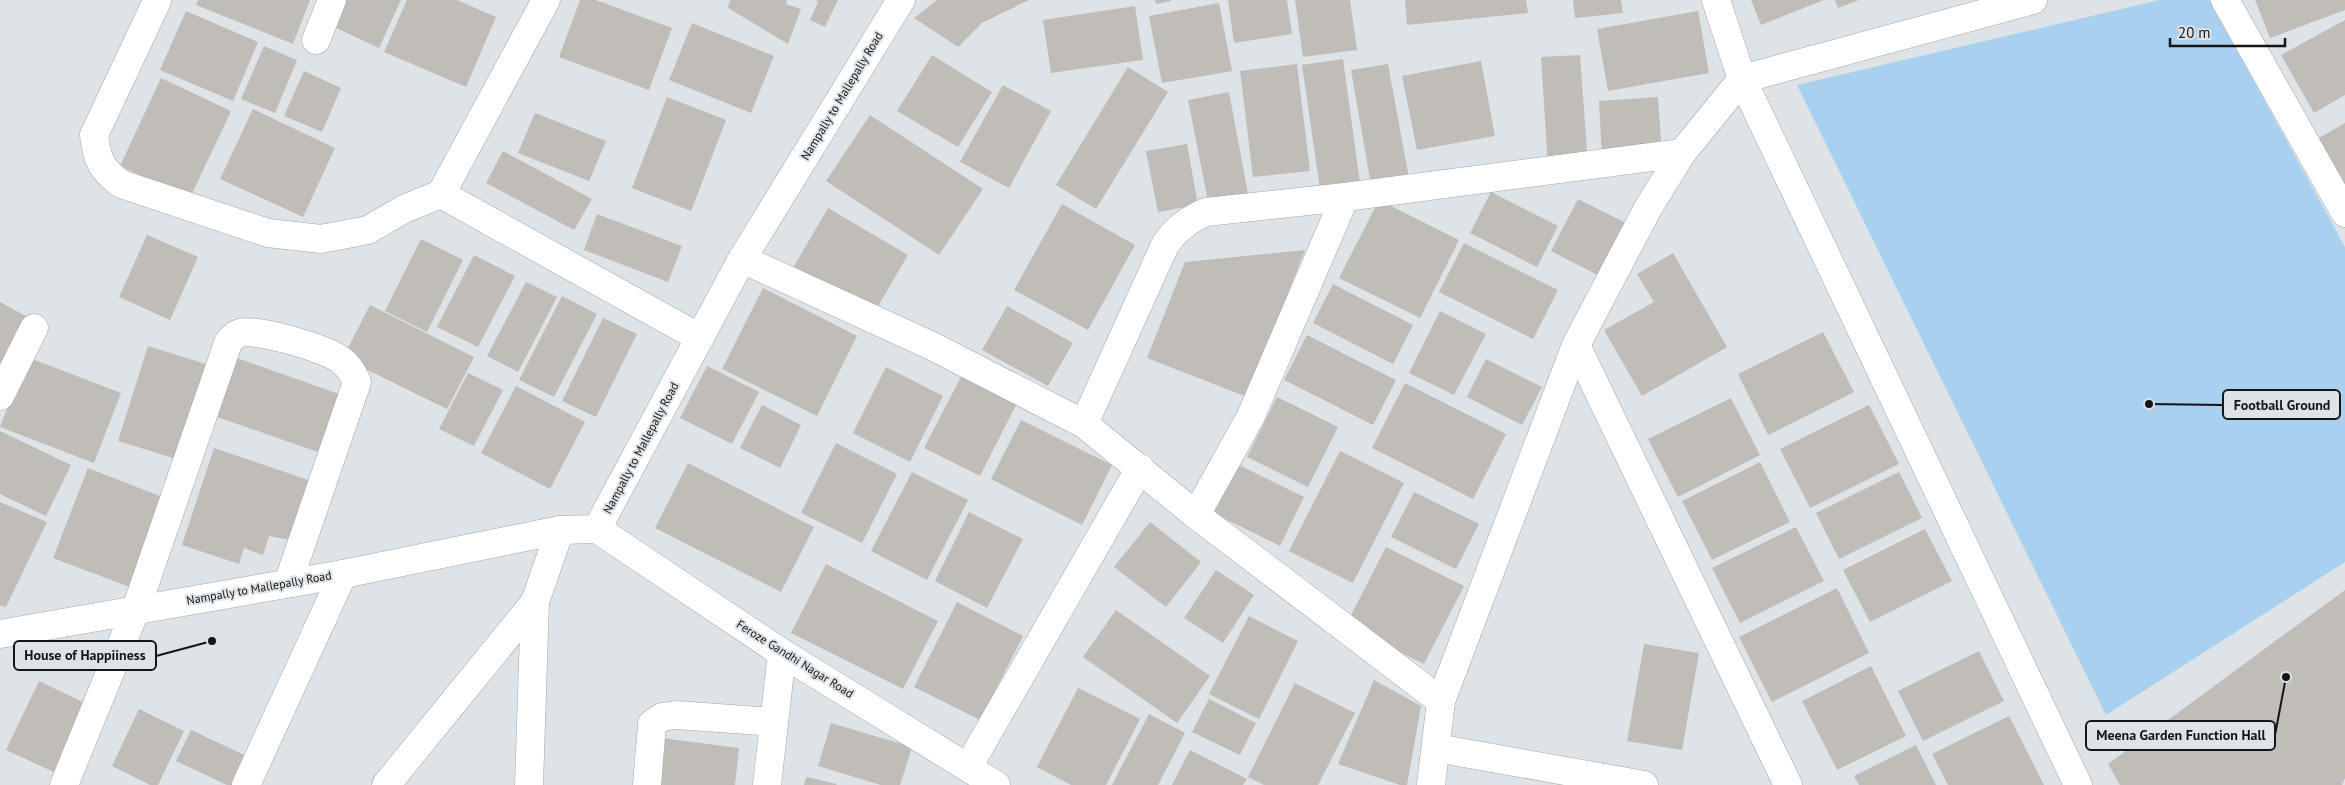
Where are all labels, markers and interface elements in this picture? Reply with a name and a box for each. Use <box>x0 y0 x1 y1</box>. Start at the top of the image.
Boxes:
scale bar <box>2170 15 2285 47</box>
text: 20 m <box>2178 23 2211 42</box>
street label: Nampally to Mallepally Road <box>797 29 886 163</box>
street label: Nampally to Mallepally Road <box>599 379 682 516</box>
callout: Football Ground <box>2223 390 2340 419</box>
text: Football Ground <box>2234 396 2330 414</box>
street label: Nampally to Mallepally Road <box>185 567 333 608</box>
street label: Feroze Gandhi Nagar Road <box>734 616 857 701</box>
callout: House of Happiiness <box>14 641 156 670</box>
text: House of Happiiness <box>24 646 146 664</box>
callout: Meena Garden Function Hall <box>2086 721 2275 750</box>
text: Meena Garden Function Hall <box>2096 726 2267 744</box>

